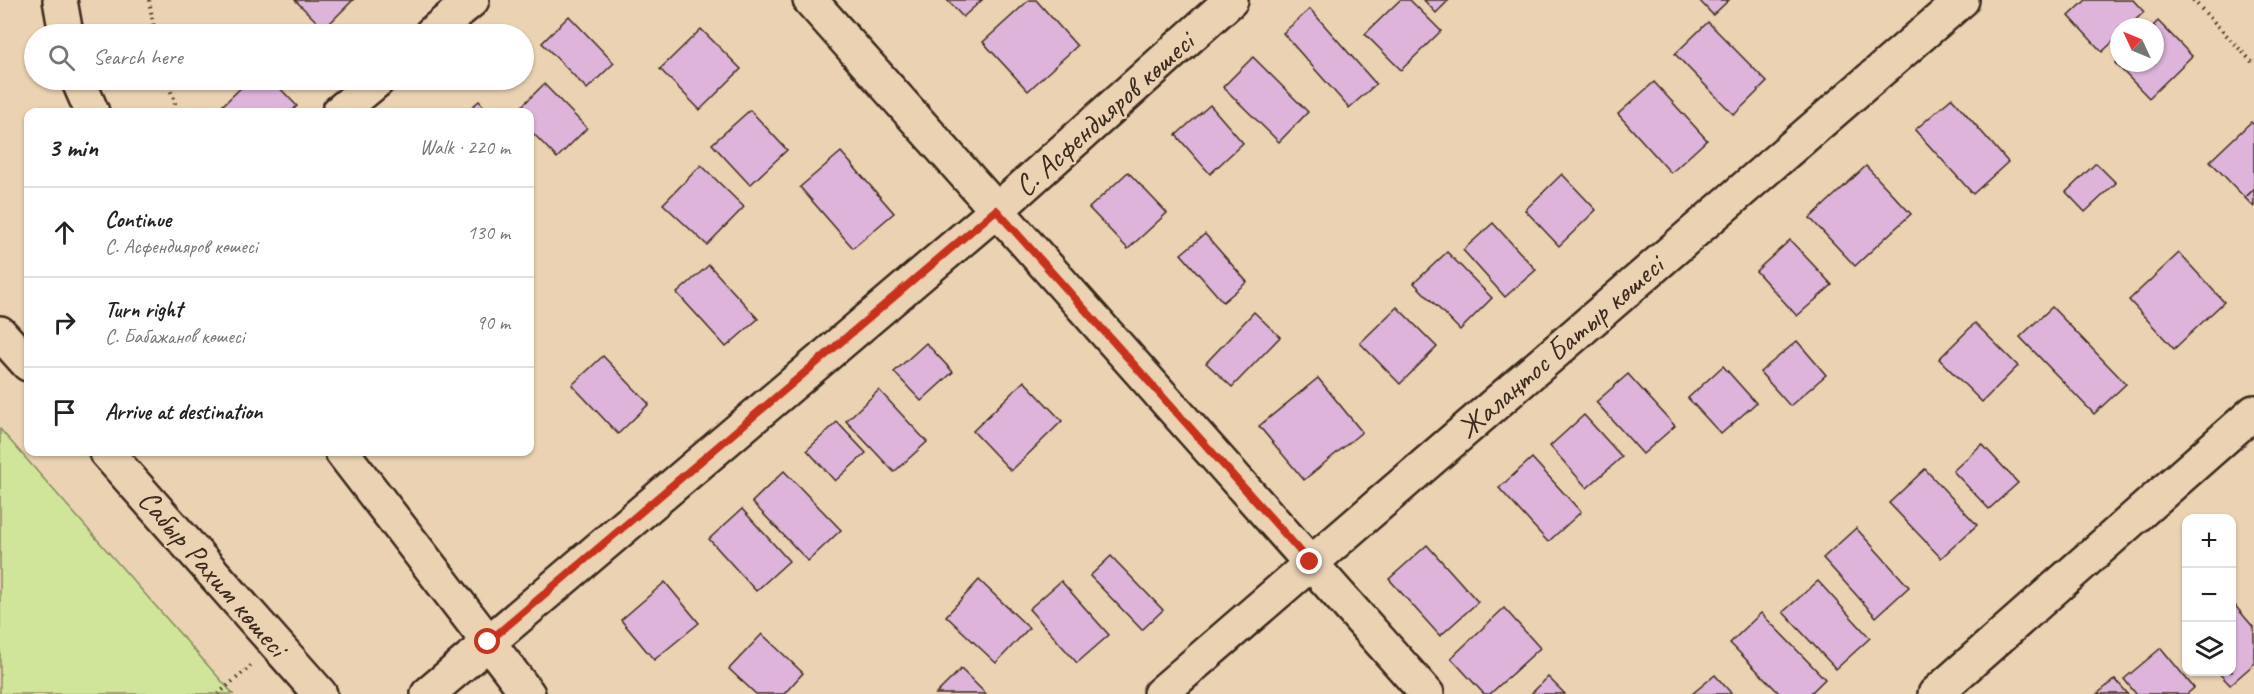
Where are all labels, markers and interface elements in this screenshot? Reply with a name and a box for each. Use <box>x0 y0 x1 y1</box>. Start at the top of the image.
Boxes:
north arrow <box>2110 18 2164 72</box>
street label: С. Асфендияров көшесі <box>1006 21 1204 205</box>
search box <box>24 24 534 90</box>
icon: search <box>45 41 78 74</box>
text: Search here <box>93 43 183 71</box>
text: 3 min <box>48 131 98 164</box>
text: Walk · 220 m <box>420 135 510 160</box>
text: Continue <box>105 206 171 234</box>
icon: ahead <box>48 216 81 249</box>
text: 130 m <box>467 220 510 245</box>
text: С. Асфендияров көшесі <box>105 234 258 259</box>
street label: Жалаңтос Батыр көшесі <box>1449 245 1674 447</box>
text: Turn right <box>105 296 182 324</box>
icon: right <box>48 306 81 339</box>
text: 90 m <box>476 310 510 335</box>
text: С. Бабажанов көшесі <box>105 324 245 349</box>
icon: arrive <box>48 396 81 429</box>
text: Arrive at destination <box>105 398 262 426</box>
street label: Сабыр Рахим көшесі <box>130 482 298 667</box>
map controls <box>2182 514 2236 676</box>
button: + <box>2182 514 2236 568</box>
route end <box>1296 548 1322 574</box>
button: − <box>2182 568 2236 622</box>
button: layers <box>2182 622 2236 676</box>
route start <box>474 628 500 654</box>

